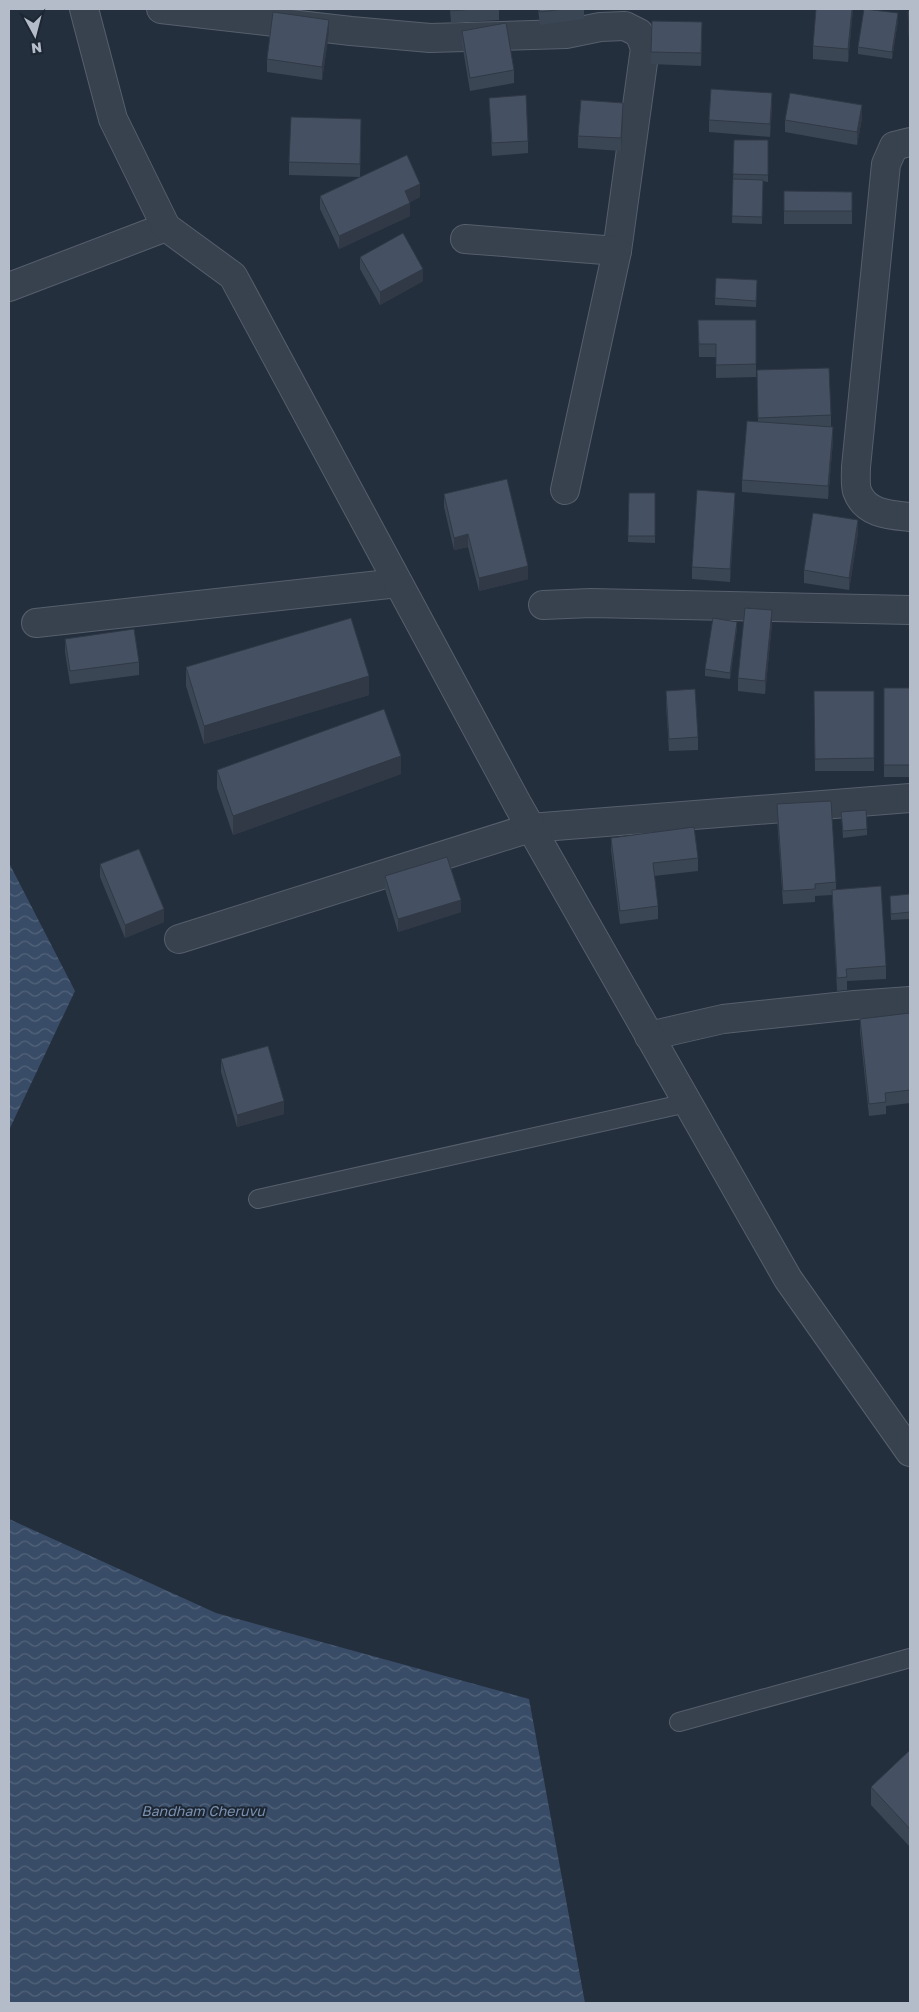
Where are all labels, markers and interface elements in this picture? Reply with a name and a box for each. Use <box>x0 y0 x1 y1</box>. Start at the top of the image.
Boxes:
north arrow <box>10 10 60 60</box>
text: N <box>30 39 43 57</box>
water label: Bandham Cheruvu <box>141 1802 266 1819</box>

